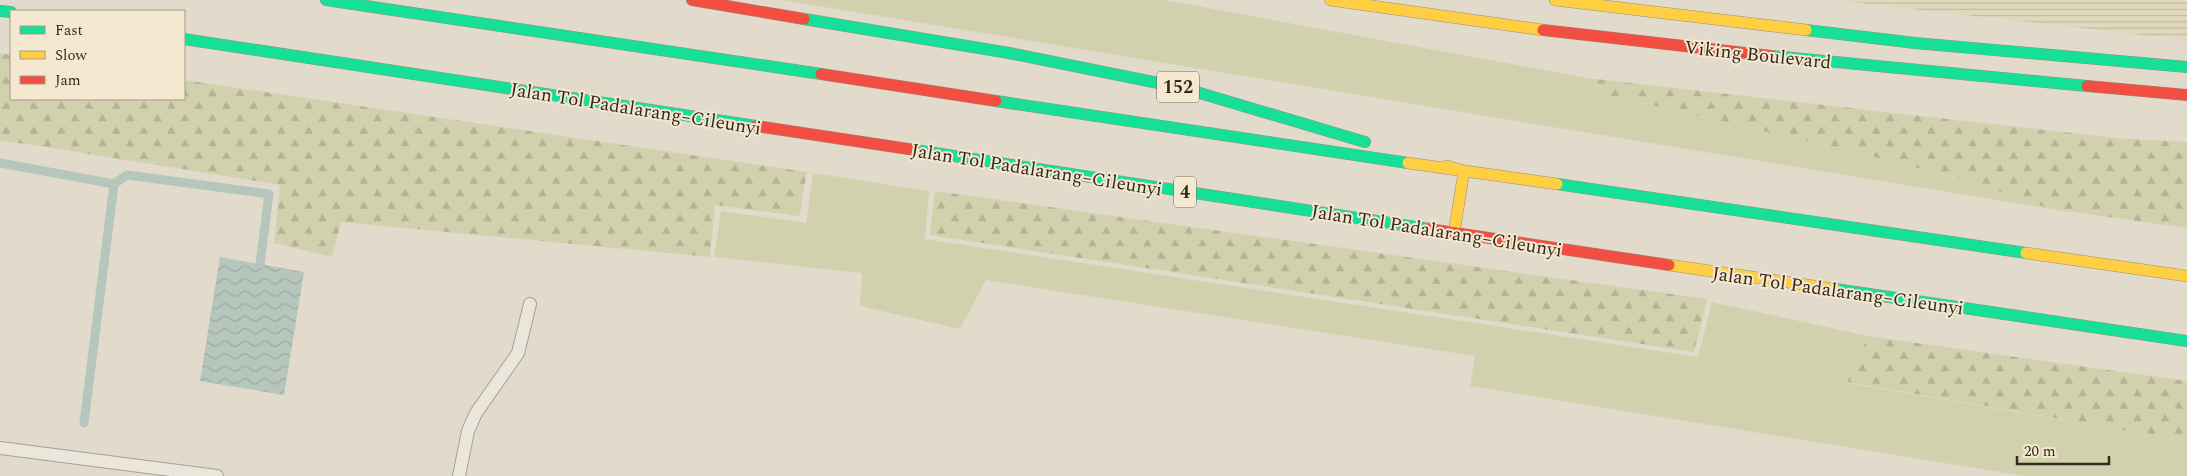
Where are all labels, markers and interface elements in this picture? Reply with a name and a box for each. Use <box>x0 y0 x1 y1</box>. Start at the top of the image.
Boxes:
legend <box>10 10 185 100</box>
text: Fast <box>55 19 83 42</box>
street label: Viking Boulevard <box>1683 33 1833 78</box>
text: Slow <box>55 44 87 67</box>
text: Jam <box>55 69 81 92</box>
road number: 152 <box>1157 72 1199 102</box>
street label: Jalan Tol Padalarang–Cileunyi <box>508 75 763 144</box>
street label: Jalan Tol Padalarang–Cileunyi <box>909 136 1164 205</box>
road number: 4 <box>1174 176 1196 208</box>
street label: Jalan Tol Padalarang–Cileunyi <box>1309 197 1564 266</box>
street label: Jalan Tol Padalarang–Cileunyi <box>1710 259 1965 323</box>
scale bar <box>2017 434 2110 466</box>
text: 20 m <box>2024 440 2056 463</box>

